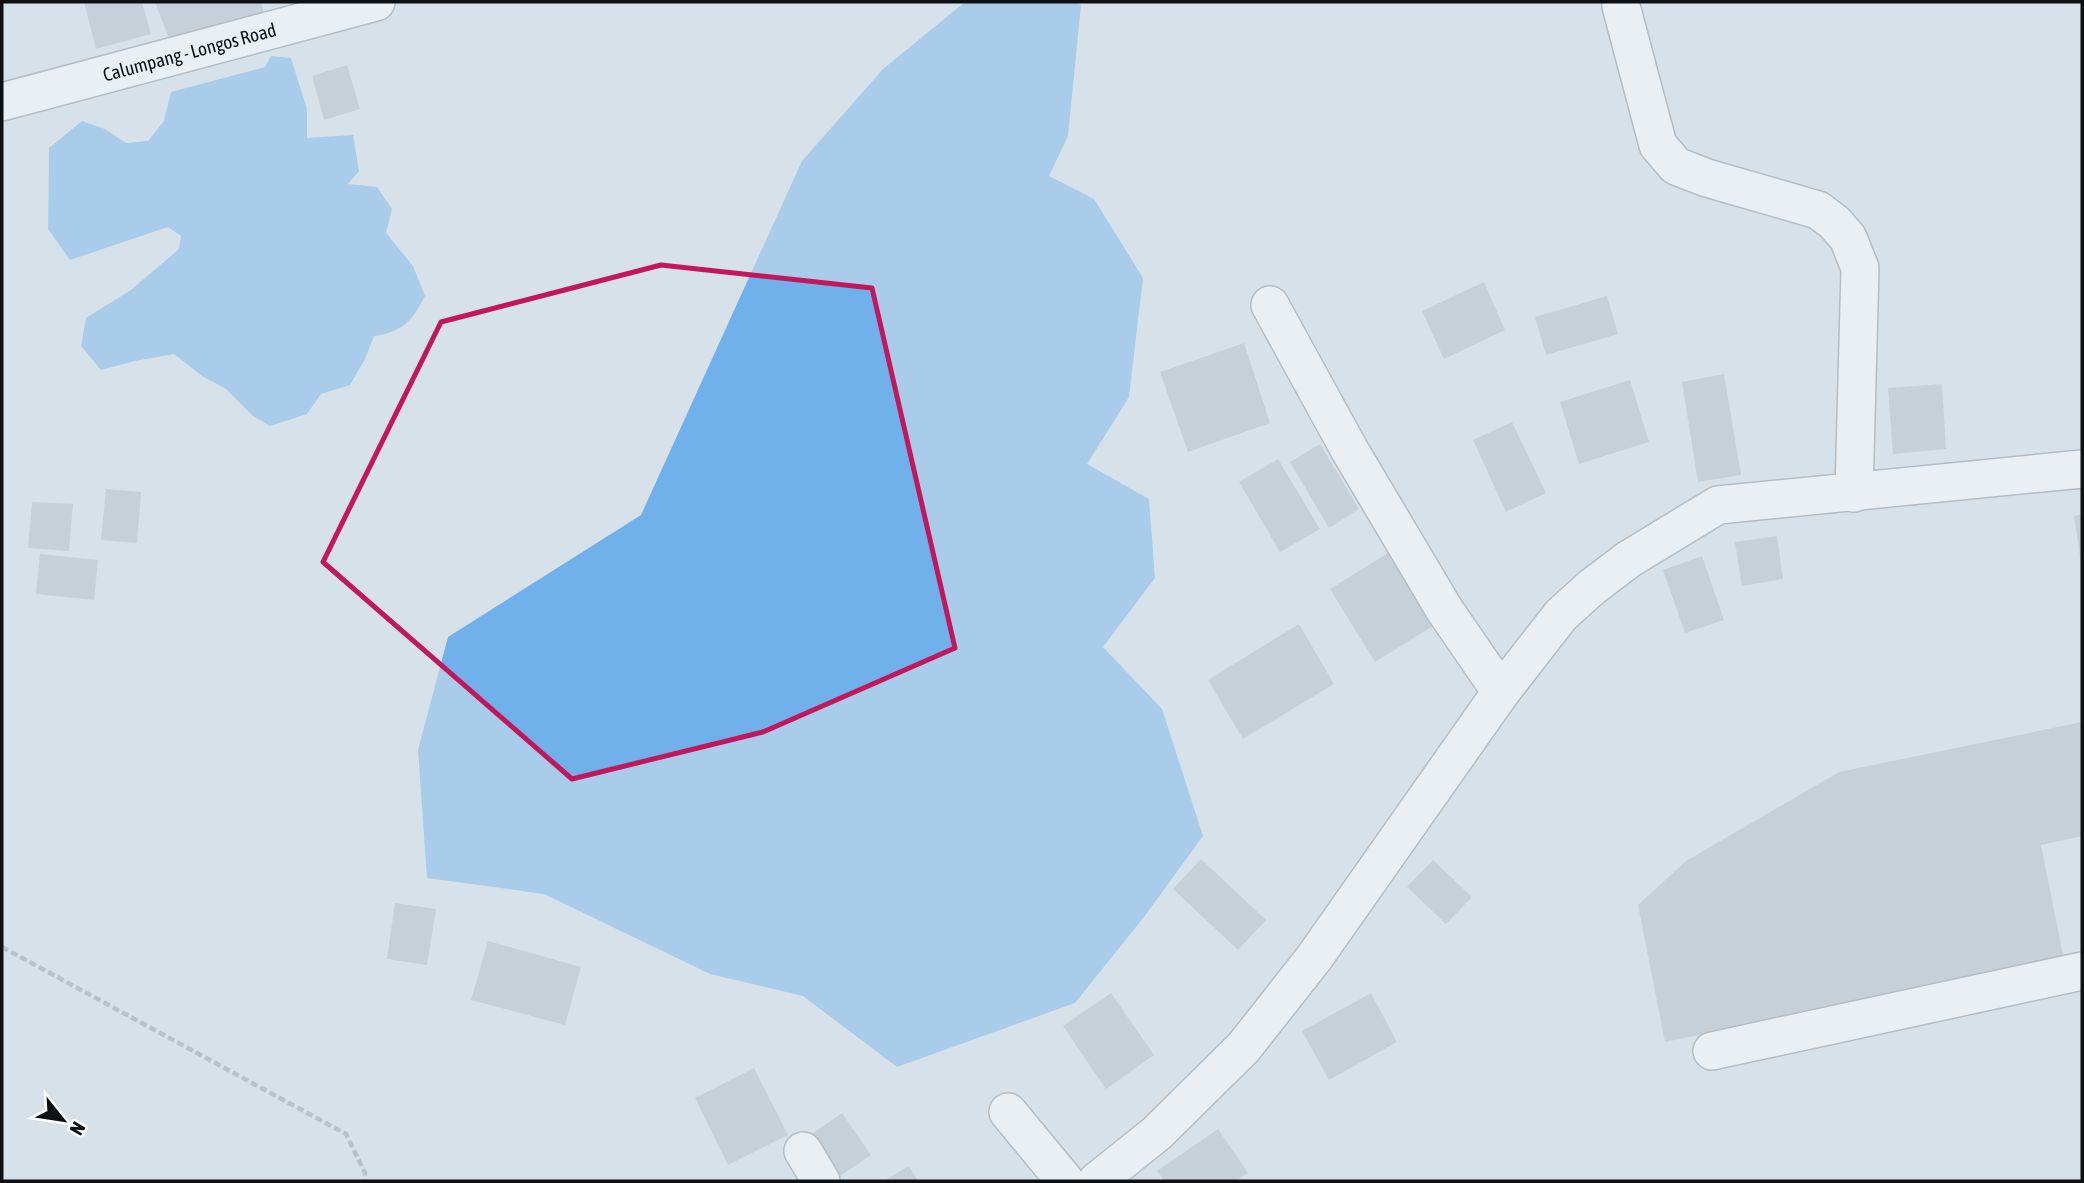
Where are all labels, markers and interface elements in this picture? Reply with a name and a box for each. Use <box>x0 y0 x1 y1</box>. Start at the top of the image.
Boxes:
street label: Calumpang - Longos Road <box>100 18 278 86</box>
north arrow <box>28 1085 98 1155</box>
text: N <box>65 1118 90 1139</box>

